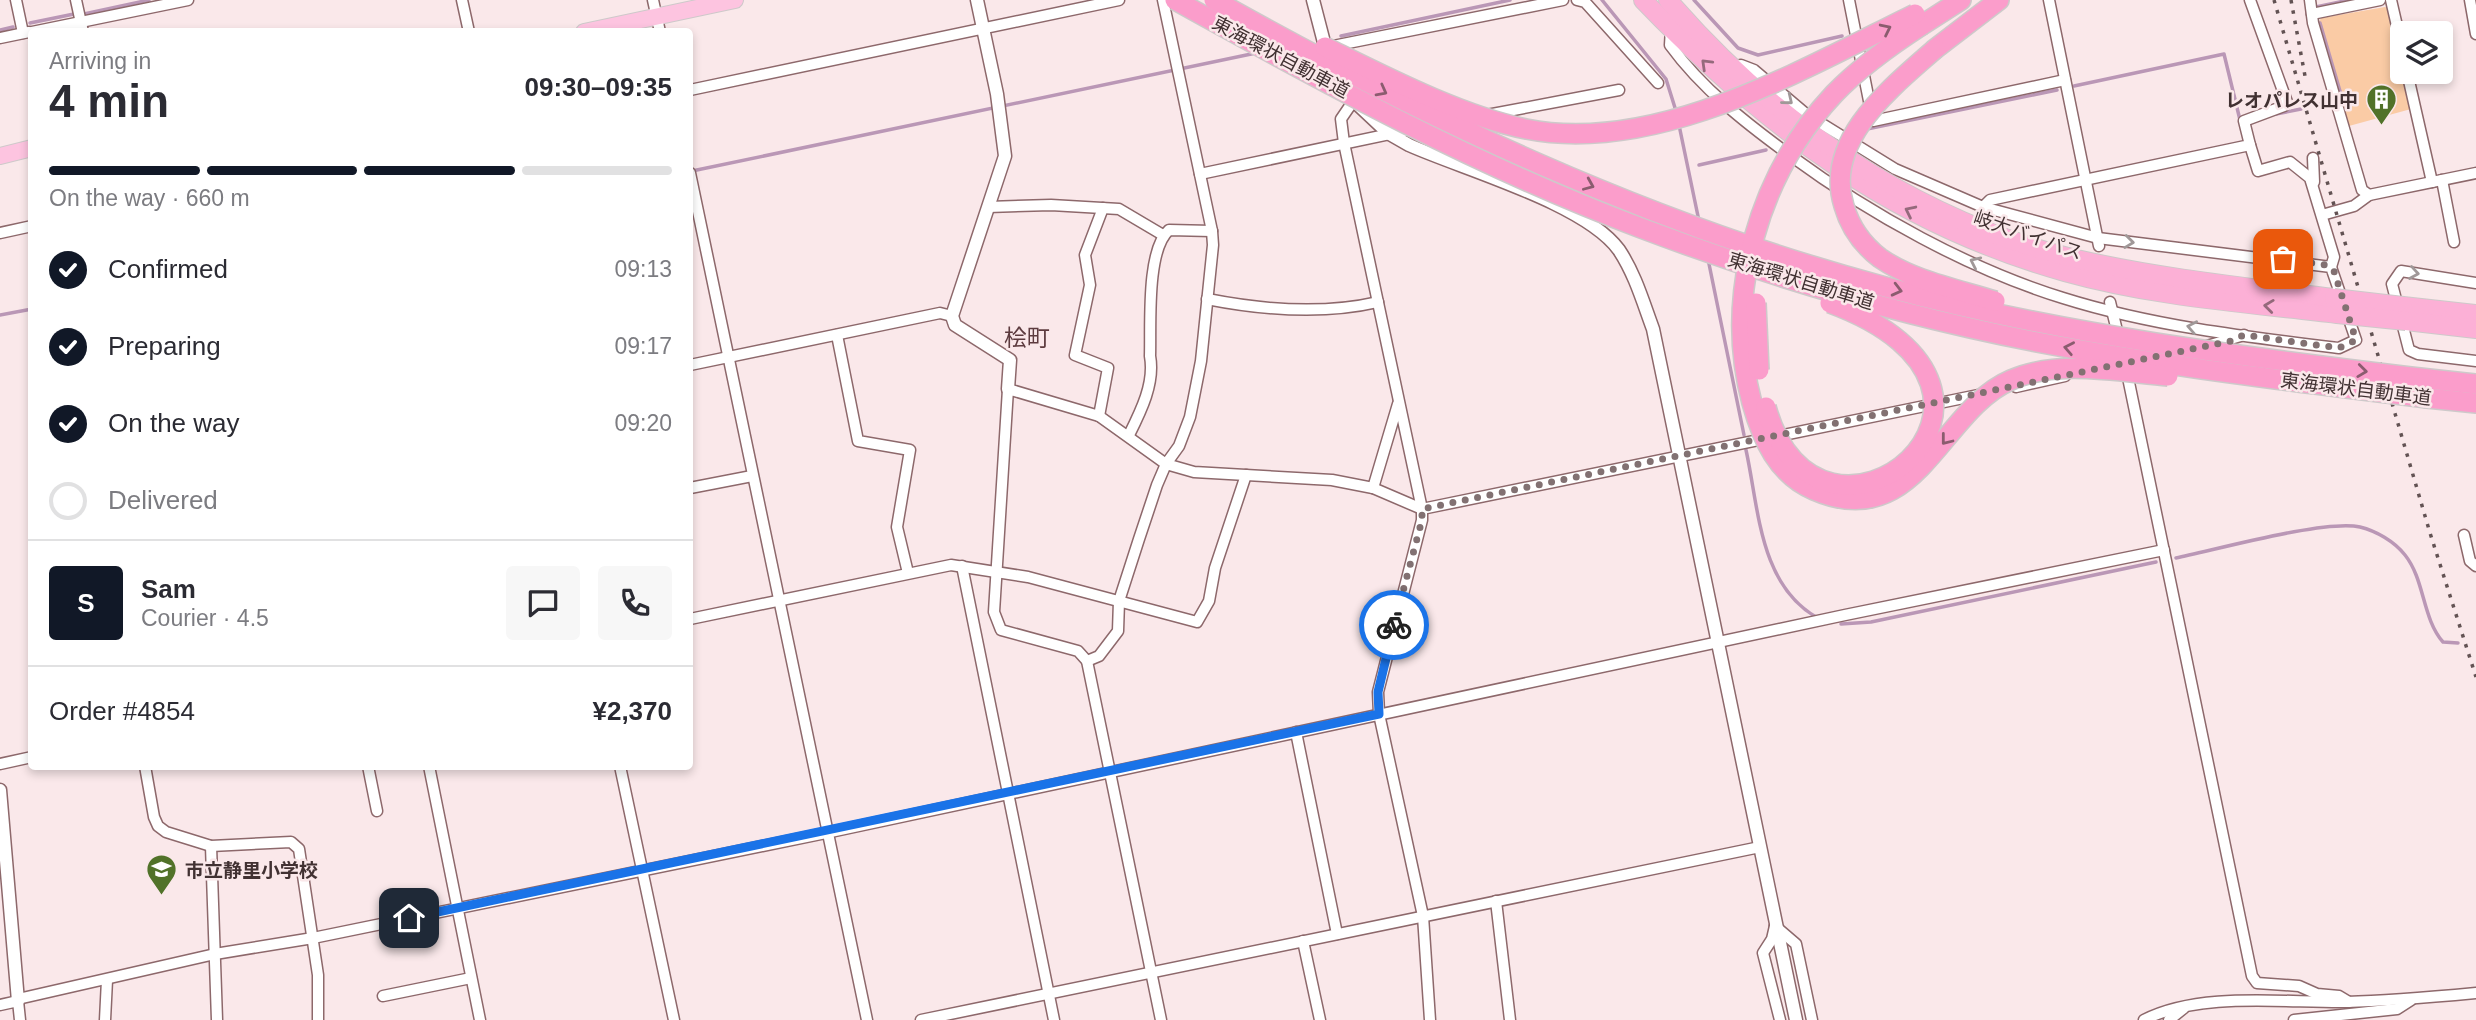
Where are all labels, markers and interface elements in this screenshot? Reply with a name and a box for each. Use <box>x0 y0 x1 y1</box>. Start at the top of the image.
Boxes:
street label: 東海環状自動車道 <box>1209 12 1353 102</box>
map controls <box>2390 21 2453 84</box>
button: layers <box>2390 21 2453 84</box>
one-way arrow <box>1879 23 1891 37</box>
text: Arriving in <box>49 48 151 74</box>
one-way arrow <box>1701 60 1714 73</box>
text: 09:30–09:35 <box>525 72 672 102</box>
text: 4 min <box>49 75 169 127</box>
one-way arrow <box>1375 82 1387 96</box>
building icon: レオパレス山中 <box>2364 83 2398 127</box>
place label: レオパレス山中 <box>2225 90 2358 111</box>
one-way arrow <box>1780 91 1792 104</box>
one-way arrow <box>1582 177 1594 191</box>
text: On the way · 660 m <box>49 185 250 211</box>
one-way arrow <box>1905 206 1917 220</box>
street label: 岐大バイパス <box>1971 207 2085 263</box>
pin <box>2253 229 2313 289</box>
one-way arrow <box>2123 234 2135 249</box>
icon: bag <box>2264 240 2302 278</box>
street label: 東海環状自動車道 <box>1725 249 1877 313</box>
icon: check <box>49 251 87 289</box>
text: Confirmed <box>108 254 228 284</box>
text: 09:13 <box>614 256 672 282</box>
one-way arrow <box>1970 256 1982 270</box>
one-way arrow <box>2408 265 2420 280</box>
one-way arrow <box>1891 282 1903 296</box>
one-way arrow <box>2264 299 2275 314</box>
one-way arrow <box>2186 320 2198 335</box>
district label: 桧町 <box>1004 325 1050 351</box>
icon: check <box>49 328 87 366</box>
text: Preparing <box>108 331 221 361</box>
text: 09:17 <box>614 333 672 359</box>
one-way arrow <box>2063 341 2075 356</box>
one-way arrow <box>2356 363 2368 378</box>
street label: 東海環状自動車道 <box>2279 369 2433 409</box>
icon: check <box>49 405 87 443</box>
text: On the way <box>108 408 240 438</box>
text: 09:20 <box>614 410 672 436</box>
one-way arrow <box>1941 433 1954 445</box>
text: Delivered <box>108 485 218 515</box>
button: chat <box>506 566 580 640</box>
button: phone <box>598 566 672 640</box>
text: Sam <box>141 574 196 604</box>
text: S <box>77 588 95 618</box>
courier <box>1359 590 1429 660</box>
text: Courier · 4.5 <box>141 605 269 631</box>
icon: bike <box>1375 606 1413 644</box>
text: Order #4854 <box>49 696 195 726</box>
text: ¥2,370 <box>592 696 672 726</box>
school or university icon: 市立静里小学校 <box>145 853 179 897</box>
place label: 市立静里小学校 <box>185 860 318 881</box>
pin <box>379 888 439 948</box>
icon: home <box>390 899 428 937</box>

